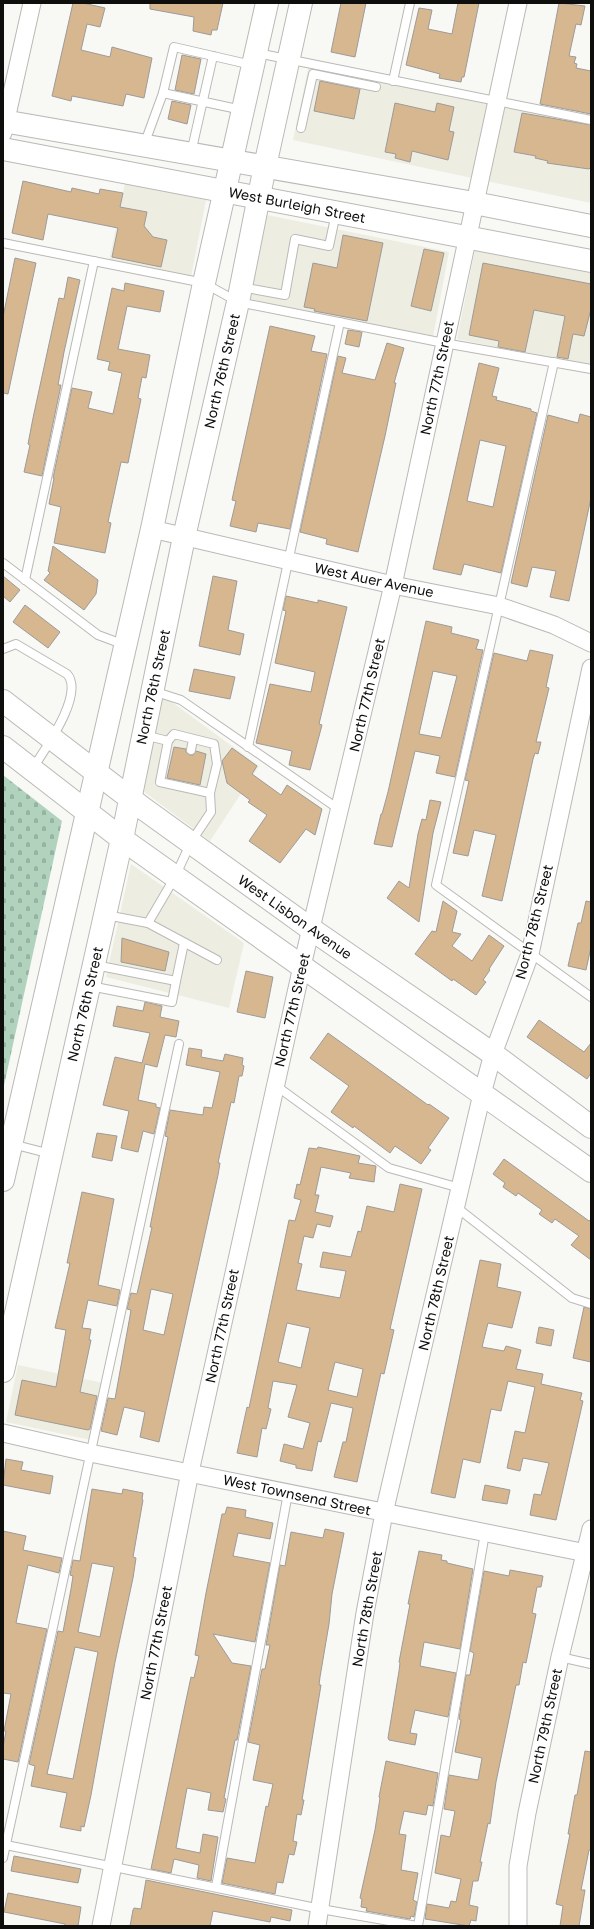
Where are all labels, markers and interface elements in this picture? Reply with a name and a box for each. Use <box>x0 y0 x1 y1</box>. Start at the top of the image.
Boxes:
street label: West Burleigh Street <box>227 183 367 226</box>
street label: North 76th Street <box>200 312 243 430</box>
street label: North 77th Street <box>416 319 457 437</box>
street label: West Auer Avenue <box>313 559 435 600</box>
street label: North 76th Street <box>132 628 173 746</box>
street label: North 77th Street <box>345 636 388 754</box>
street label: North 78th Street <box>511 863 556 981</box>
street label: West Lisbon Avenue <box>235 871 356 962</box>
street label: North 76th Street <box>63 945 106 1063</box>
street label: North 77th Street <box>270 951 313 1069</box>
street label: North 78th Street <box>414 1234 457 1352</box>
street label: North 77th Street <box>201 1267 242 1385</box>
street label: West Townsend Street <box>222 1471 373 1519</box>
street label: North 78th Street <box>348 1550 385 1668</box>
street label: North 77th Street <box>136 1584 175 1702</box>
street label: North 79th Street <box>524 1667 565 1785</box>

